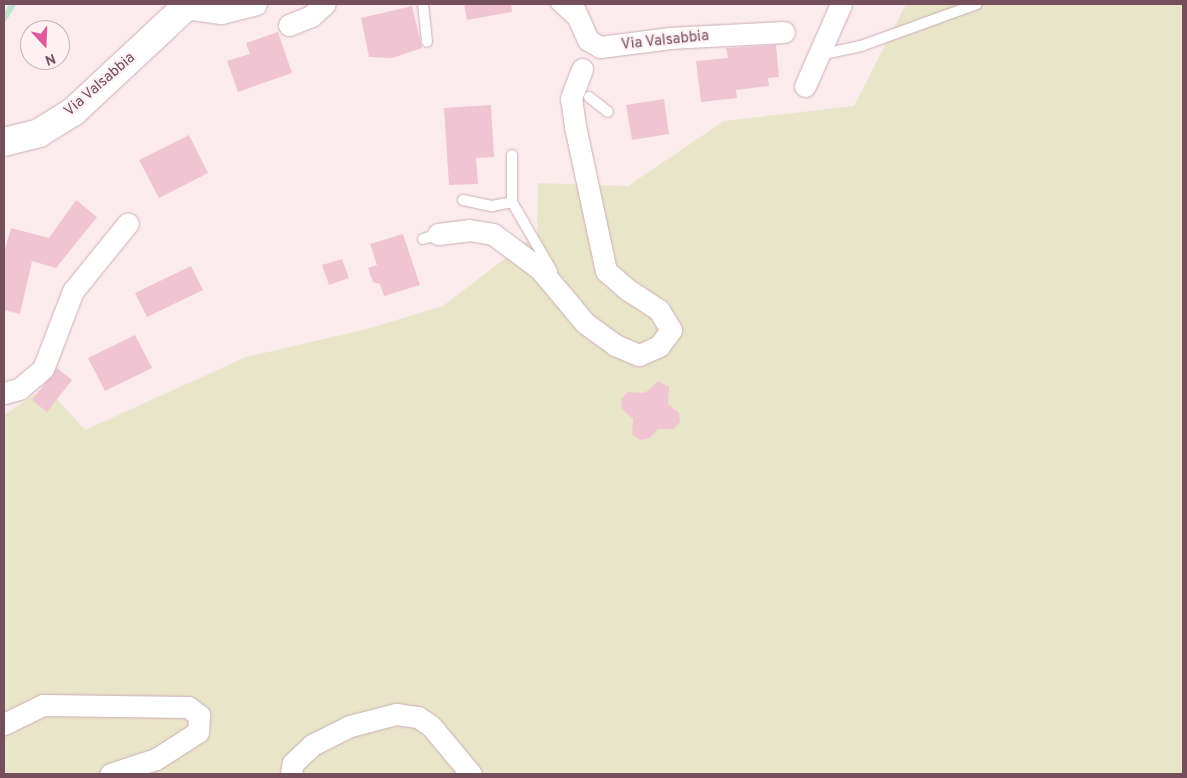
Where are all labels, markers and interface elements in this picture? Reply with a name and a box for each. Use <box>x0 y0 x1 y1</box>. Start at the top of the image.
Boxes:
north arrow <box>20 20 70 70</box>
street label: Via Valsabbia <box>620 27 710 55</box>
text: N <box>42 49 58 68</box>
street label: Via Valsabbia <box>61 49 139 121</box>

